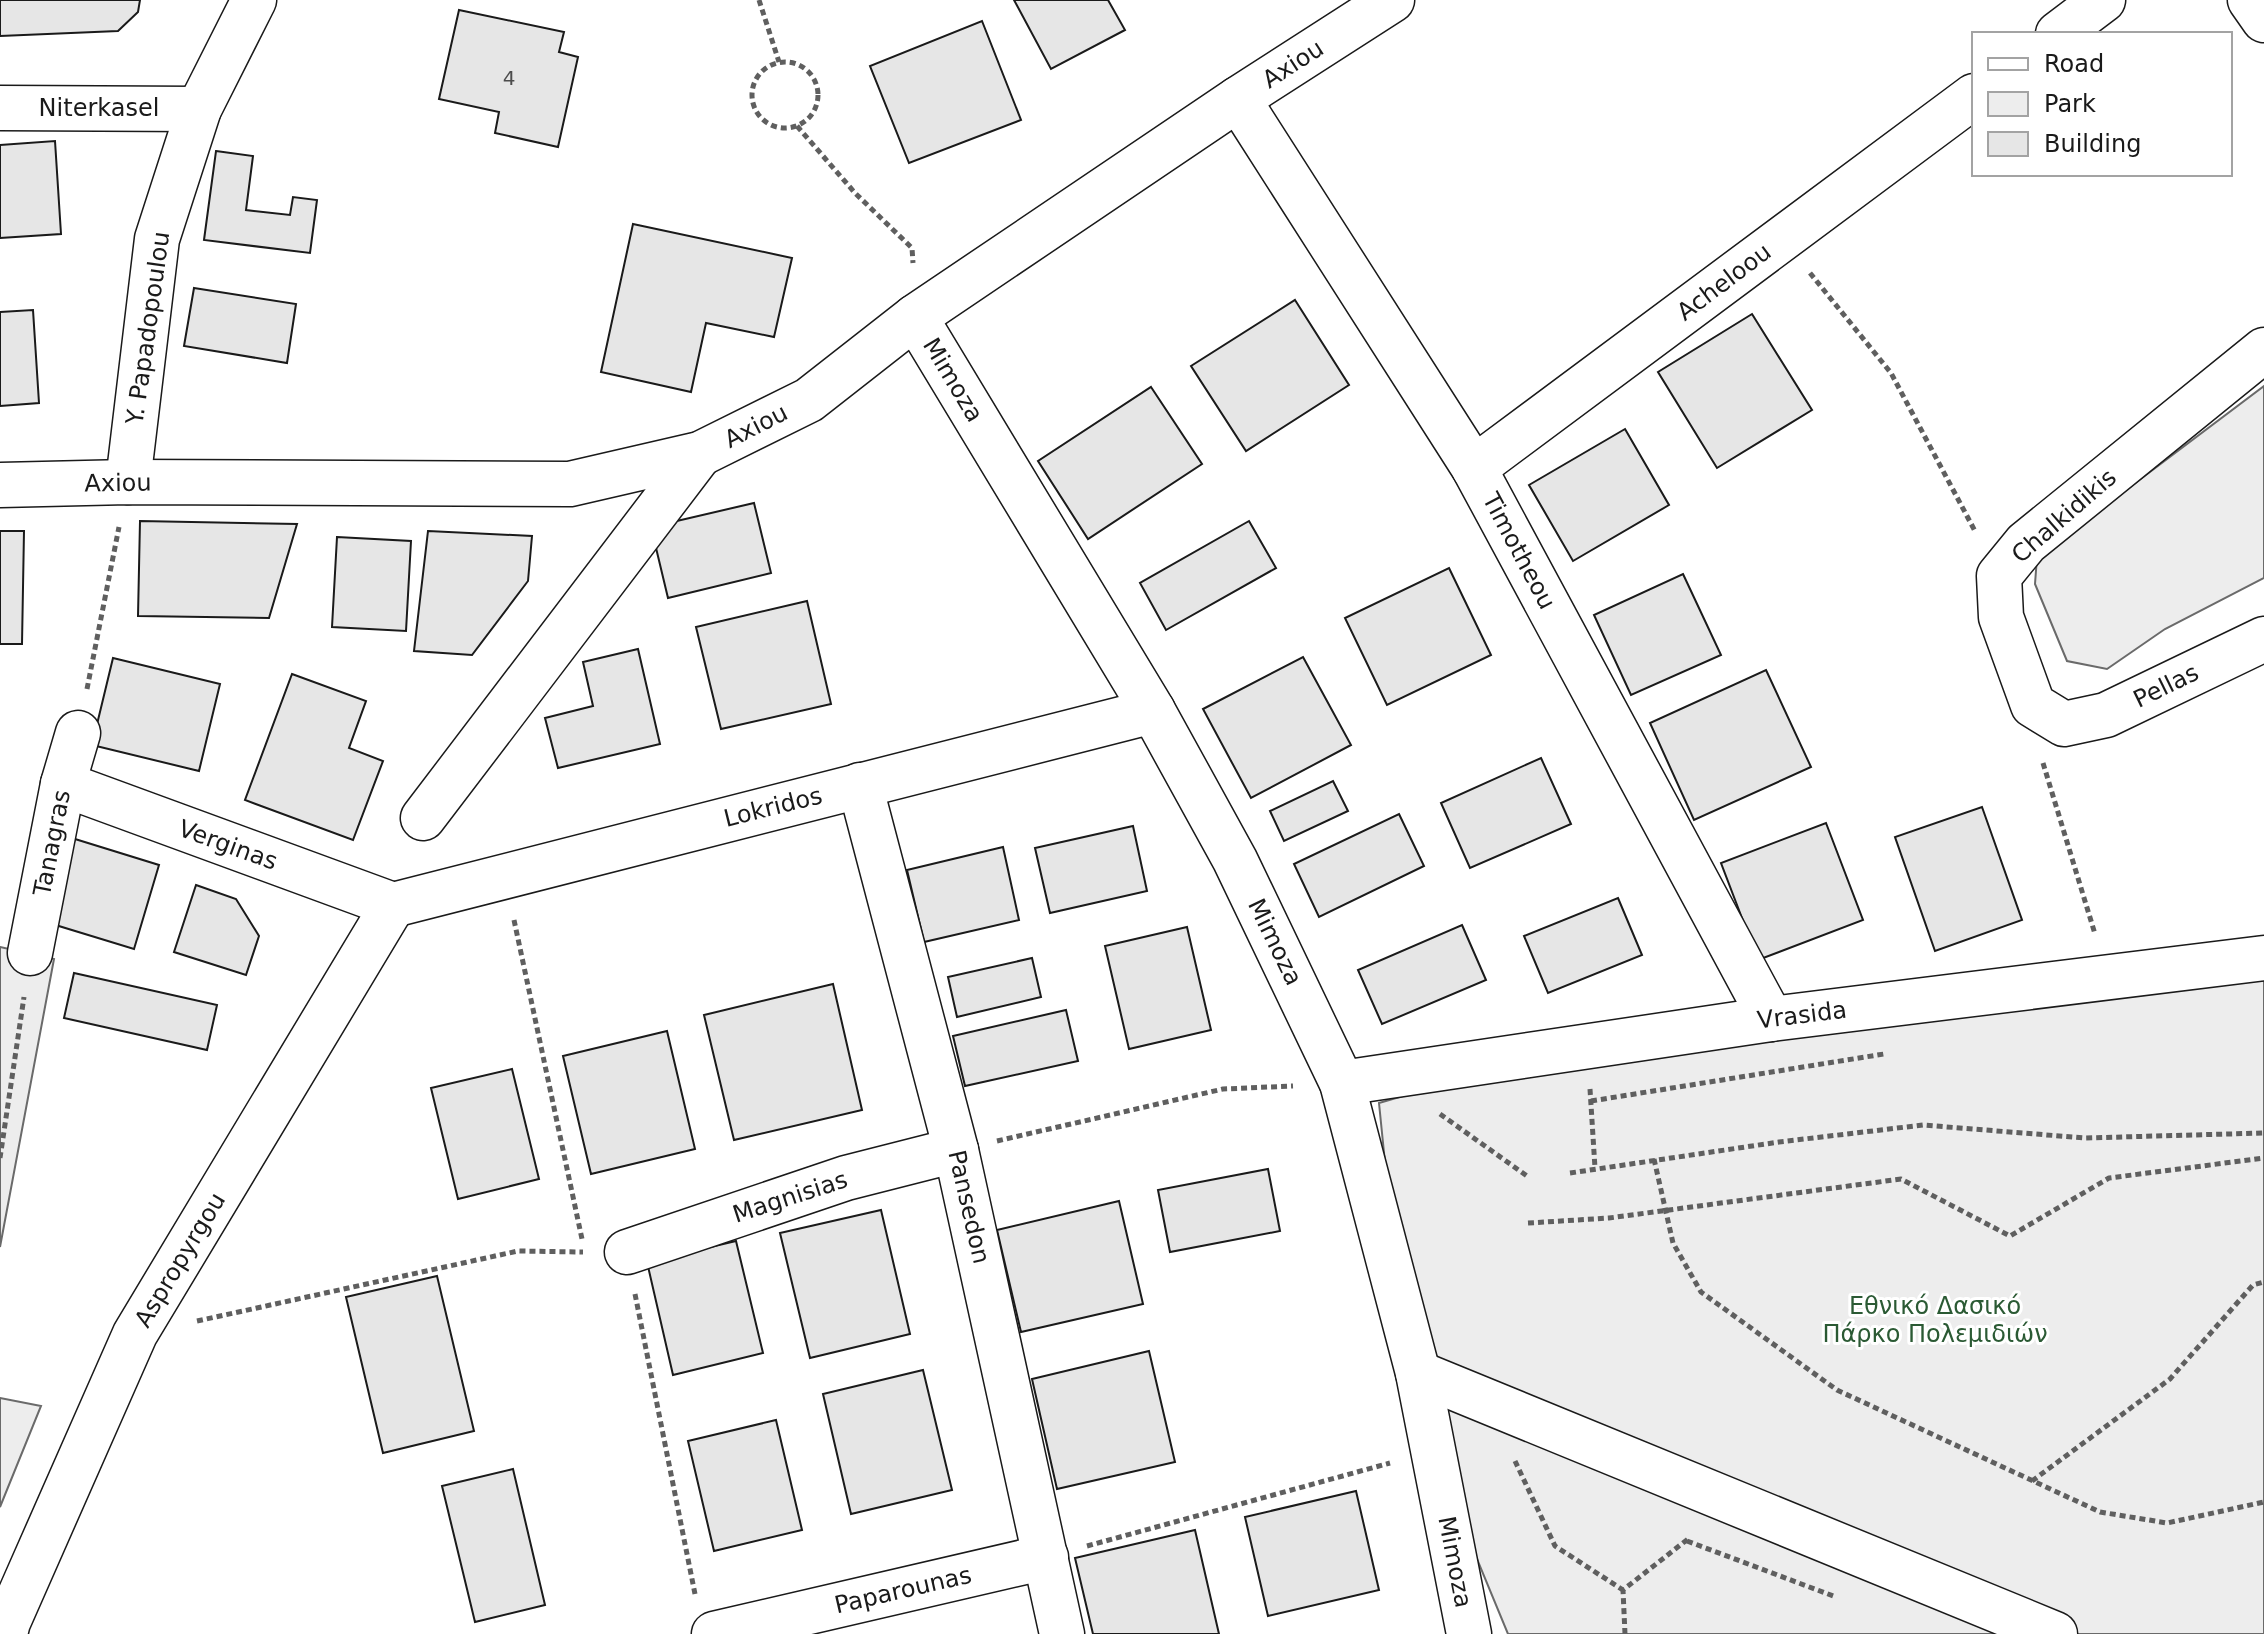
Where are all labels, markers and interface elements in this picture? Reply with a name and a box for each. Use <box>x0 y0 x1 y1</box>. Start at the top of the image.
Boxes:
legend <box>1972 32 2232 176</box>
street label: Axiou <box>1257 34 1329 94</box>
text: Road <box>2044 50 2104 78</box>
house number: 4 <box>503 66 515 90</box>
text: Park <box>2044 90 2096 118</box>
street label: Niterkasel <box>39 94 159 122</box>
text: Building <box>2044 130 2141 158</box>
street label: Y. Papadopoulou <box>120 230 175 427</box>
street label: Acheloou <box>1671 238 1777 326</box>
street label: Mimoza <box>917 333 989 427</box>
street label: Axiou <box>720 398 792 454</box>
street label: Chalkidikis <box>2006 463 2122 569</box>
street label: Axiou <box>84 468 152 498</box>
street label: Timotheou <box>1476 487 1561 614</box>
street label: Pellas <box>2129 658 2203 714</box>
street label: Lokridos <box>721 781 825 833</box>
street label: Tanagras <box>28 788 76 899</box>
street label: Verginas <box>175 814 281 876</box>
street label: Mimoza <box>1242 894 1308 990</box>
street label: Vrasida <box>1756 996 1848 1034</box>
street label: Pansedon <box>942 1147 996 1267</box>
street label: Magnisias <box>729 1165 851 1229</box>
street label: Aspropyrgou <box>129 1188 231 1332</box>
park label: Εθνικό Δασικό Πάρκο Πολεμιδιών <box>1822 1292 2048 1348</box>
street label: Mimoza <box>1432 1514 1478 1610</box>
street label: Paparounas <box>832 1561 974 1619</box>

